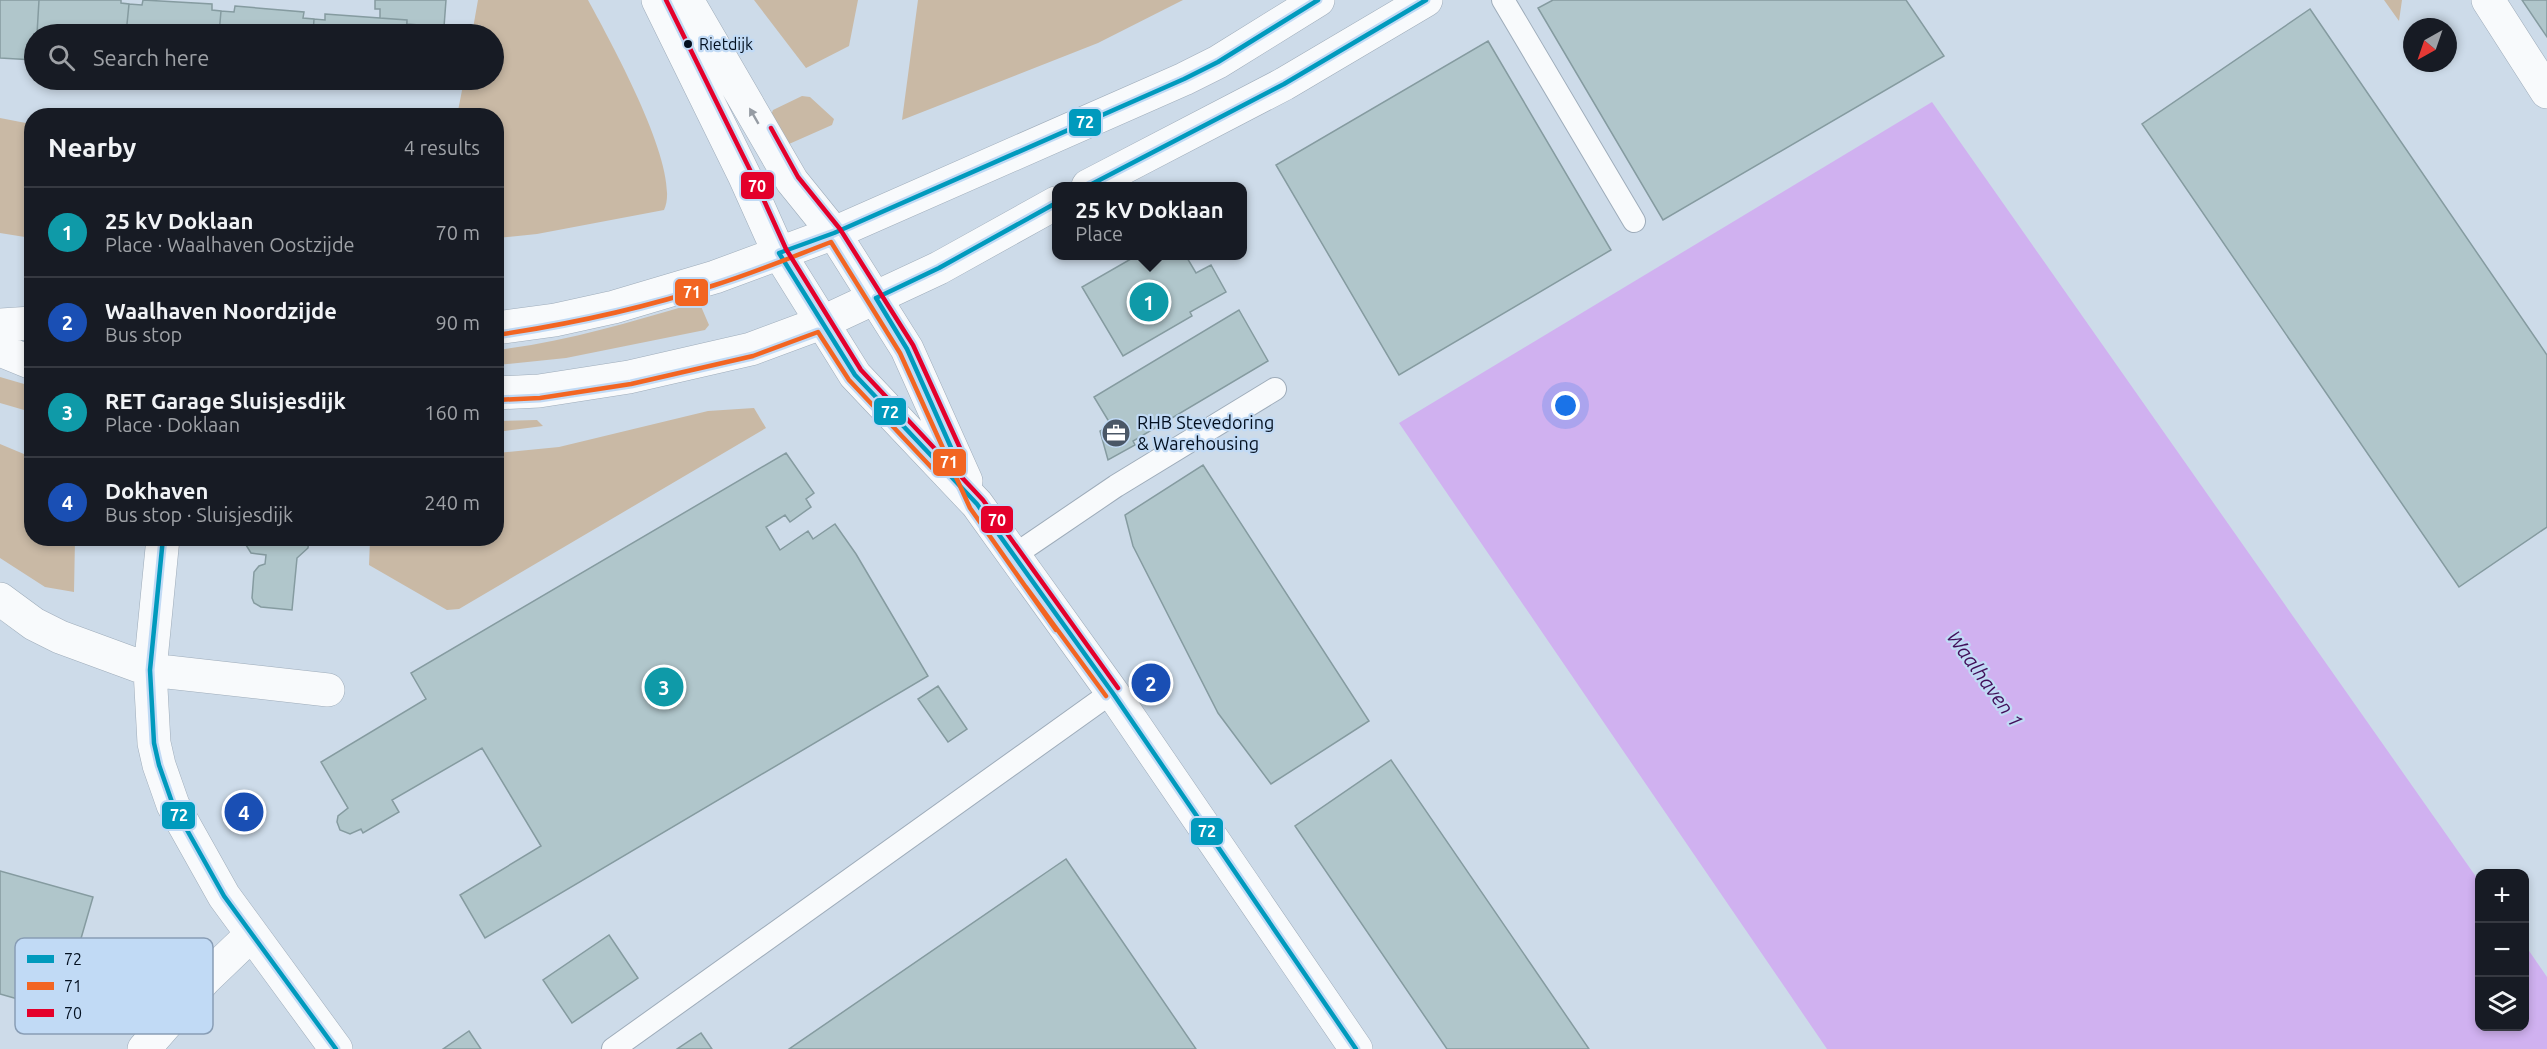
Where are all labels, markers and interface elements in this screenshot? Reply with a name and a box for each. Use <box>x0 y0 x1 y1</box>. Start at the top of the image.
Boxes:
north arrow <box>2403 18 2457 72</box>
search box <box>24 24 504 90</box>
place label: Rietdijk <box>699 35 753 53</box>
marker: Rietdijk <box>682 38 694 50</box>
icon: search <box>45 41 78 74</box>
text: Search here <box>93 45 209 70</box>
one-way arrow <box>749 107 759 124</box>
line badge: 72 <box>1068 108 1102 137</box>
text: 72 <box>1076 113 1094 131</box>
text: Nearby <box>48 133 136 162</box>
text: 4 results <box>404 136 480 159</box>
line badge: 70 <box>740 171 775 200</box>
text: 70 <box>748 177 766 195</box>
popup <box>1052 182 1247 260</box>
text: 25 kV Doklaan <box>1075 197 1224 222</box>
text: 25 kV Doklaan <box>105 208 253 233</box>
text: 1 <box>62 221 73 244</box>
text: 70 m <box>436 221 480 244</box>
text: Place <box>1075 222 1123 245</box>
text: Place · Waalhaven Oostzijde <box>105 233 355 256</box>
line badge: 71 <box>674 278 709 307</box>
pin: 1 <box>1130 280 1168 324</box>
text: 71 <box>683 283 701 301</box>
text: Waalhaven Noordzijde <box>105 298 337 323</box>
text: 2 <box>62 311 73 334</box>
text: 90 m <box>436 311 480 334</box>
text: Bus stop <box>105 323 182 346</box>
text: RET Garage Sluisjesdijk <box>105 388 346 413</box>
your location <box>1551 391 1580 420</box>
line badge: 72 <box>873 397 907 426</box>
text: 3 <box>62 401 73 424</box>
text: 160 m <box>424 401 480 424</box>
text: 72 <box>881 403 899 421</box>
place label: RHB Stevedoring & Warehousing <box>1137 412 1274 453</box>
text: Place · Doklaan <box>105 413 240 436</box>
office icon: RHB Stevedoring & Warehousing <box>1100 417 1132 449</box>
line badge: 71 <box>932 448 967 477</box>
text: 71 <box>940 453 958 471</box>
text: Dokhaven <box>105 478 208 503</box>
text: 4 <box>62 491 73 514</box>
text: 240 m <box>424 491 480 514</box>
text: Bus stop · Sluisjesdijk <box>105 503 293 526</box>
line badge: 70 <box>980 505 1014 534</box>
text: 70 <box>988 511 1006 529</box>
water label: Waalhaven 1 <box>1943 626 2028 731</box>
pin: 2 <box>1132 660 1170 706</box>
pin: 3 <box>644 664 684 710</box>
pin: 4 <box>224 790 264 834</box>
line badge: 72 <box>161 801 196 830</box>
text: 72 <box>170 806 188 824</box>
line badge: 72 <box>1190 817 1224 846</box>
text: 72 <box>1198 822 1216 840</box>
map controls <box>2475 869 2529 1031</box>
button: + <box>2475 869 2529 923</box>
button: − <box>2475 923 2529 977</box>
legend <box>15 938 213 1034</box>
text: 72 <box>64 950 82 968</box>
text: 71 <box>64 977 82 995</box>
button: layers <box>2475 977 2529 1031</box>
text: 70 <box>64 1004 82 1022</box>

